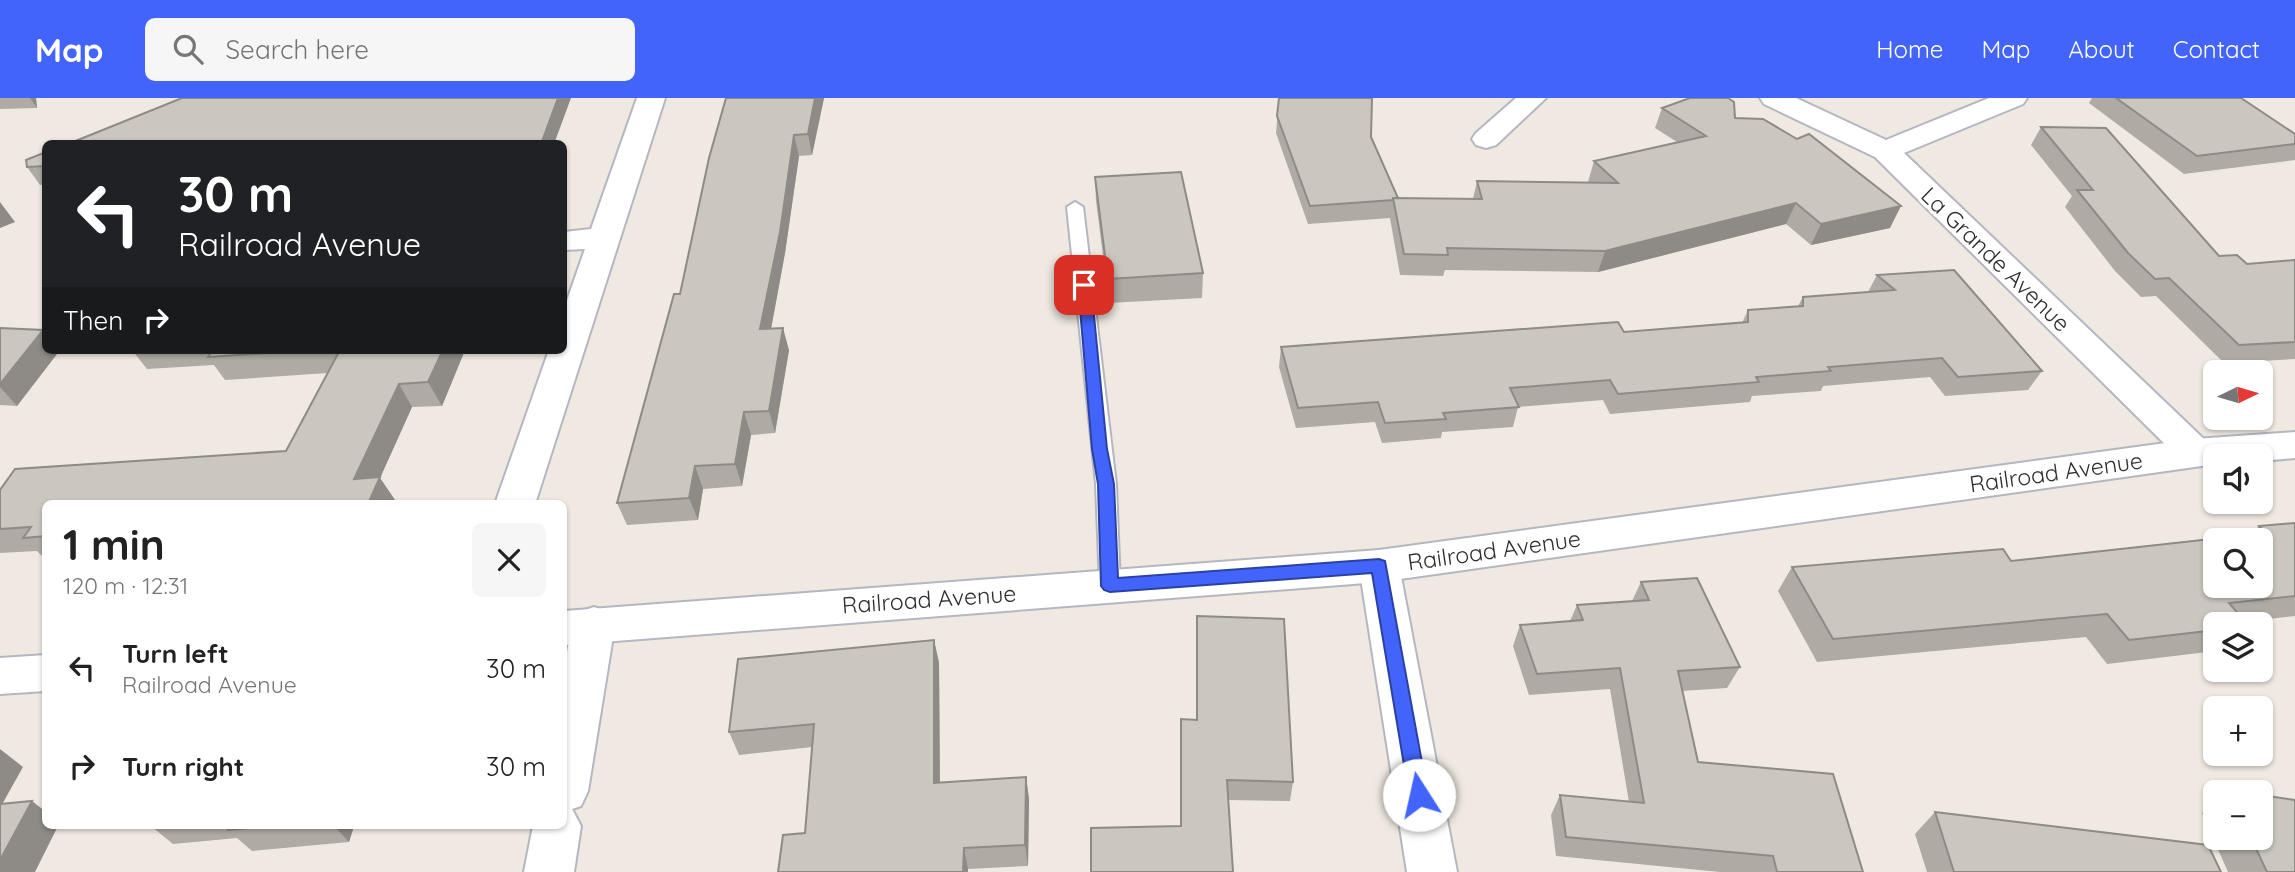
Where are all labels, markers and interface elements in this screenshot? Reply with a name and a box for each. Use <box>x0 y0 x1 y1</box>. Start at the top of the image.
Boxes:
search box <box>145 18 635 81</box>
text: Map <box>35 29 103 70</box>
icon: search <box>169 30 207 68</box>
text: Search here <box>225 33 369 66</box>
text: Home <box>1876 34 1943 64</box>
text: Map <box>1981 34 2030 64</box>
text: About <box>2068 34 2135 64</box>
text: Contact <box>2173 34 2260 64</box>
text: 30 m <box>178 163 293 224</box>
icon: left <box>63 168 154 259</box>
street label: La Grande Avenue <box>1915 180 2077 338</box>
text: Railroad Avenue <box>178 224 421 264</box>
pin <box>1054 255 1114 315</box>
icon: arrive <box>1065 266 1103 304</box>
icon: right <box>137 301 175 339</box>
text: Then <box>63 304 123 337</box>
north arrow <box>2203 360 2273 430</box>
map controls <box>2203 360 2273 850</box>
button: sound <box>2203 444 2273 514</box>
street label: Railroad Avenue <box>1967 445 2145 499</box>
text: 1 min <box>63 518 165 571</box>
button: close <box>472 523 546 597</box>
street label: Railroad Avenue <box>1405 523 1583 577</box>
button: search <box>2203 528 2273 598</box>
text: 120 m · 12:31 <box>63 571 188 600</box>
street label: Railroad Avenue <box>841 578 1017 620</box>
button: layers <box>2203 612 2273 682</box>
text: Turn left <box>122 637 229 670</box>
icon: left <box>63 649 101 687</box>
text: 30 m <box>486 652 546 685</box>
text: Railroad Avenue <box>122 670 297 699</box>
button: + <box>2203 696 2273 766</box>
icon: right <box>63 747 101 785</box>
text: Turn right <box>122 750 244 783</box>
text: 30 m <box>486 750 546 783</box>
position arrow <box>1382 758 1456 832</box>
button: − <box>2203 780 2273 850</box>

